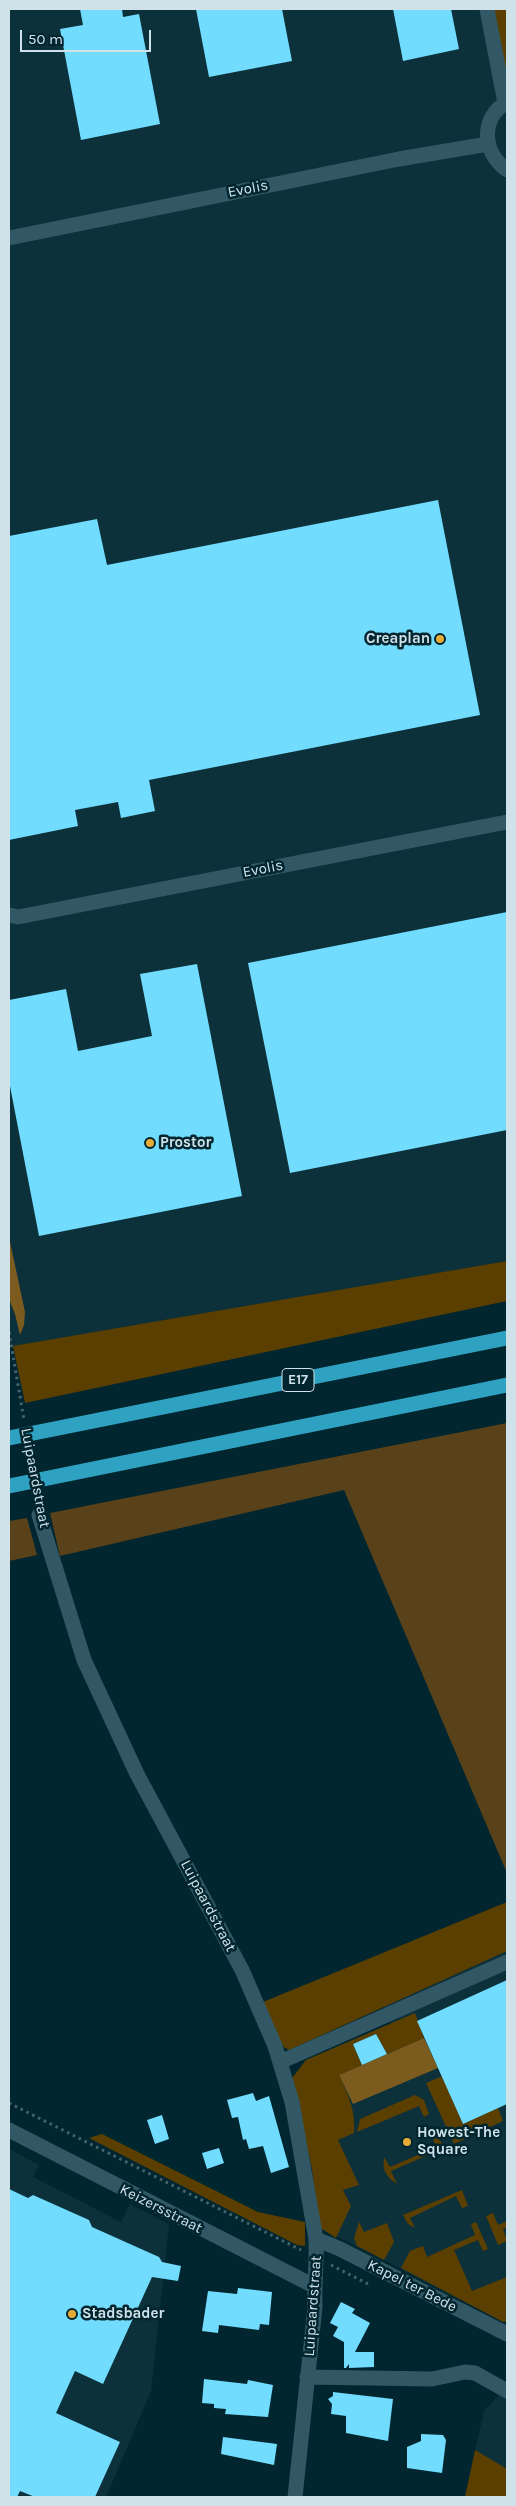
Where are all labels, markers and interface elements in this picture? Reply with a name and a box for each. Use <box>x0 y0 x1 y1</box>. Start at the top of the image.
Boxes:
scale bar <box>22 20 154 52</box>
text: 50 m <box>28 30 63 48</box>
street label: Evolis <box>226 176 270 202</box>
place label: Creaplan <box>366 630 430 648</box>
marker: Creaplan <box>434 633 446 645</box>
street label: Evolis <box>241 856 285 882</box>
place label: Prostor <box>160 1134 211 1152</box>
marker: Prostor <box>144 1137 156 1149</box>
road number: E17 <box>282 1368 314 1392</box>
street label: Luipaardstraat <box>17 1427 53 1529</box>
street label: Luipaardstraat <box>176 1857 240 1955</box>
place label: Howest-The Square <box>417 2124 500 2159</box>
marker: Howest-The Square <box>401 2136 413 2148</box>
street label: Keizersstraat <box>117 2180 205 2238</box>
street label: Luipaardstraat <box>300 2255 326 2357</box>
street label: Kapel ter Bede <box>364 2256 460 2316</box>
place label: Stadsbader <box>82 2305 164 2323</box>
marker: Stadsbader <box>66 2308 78 2320</box>

